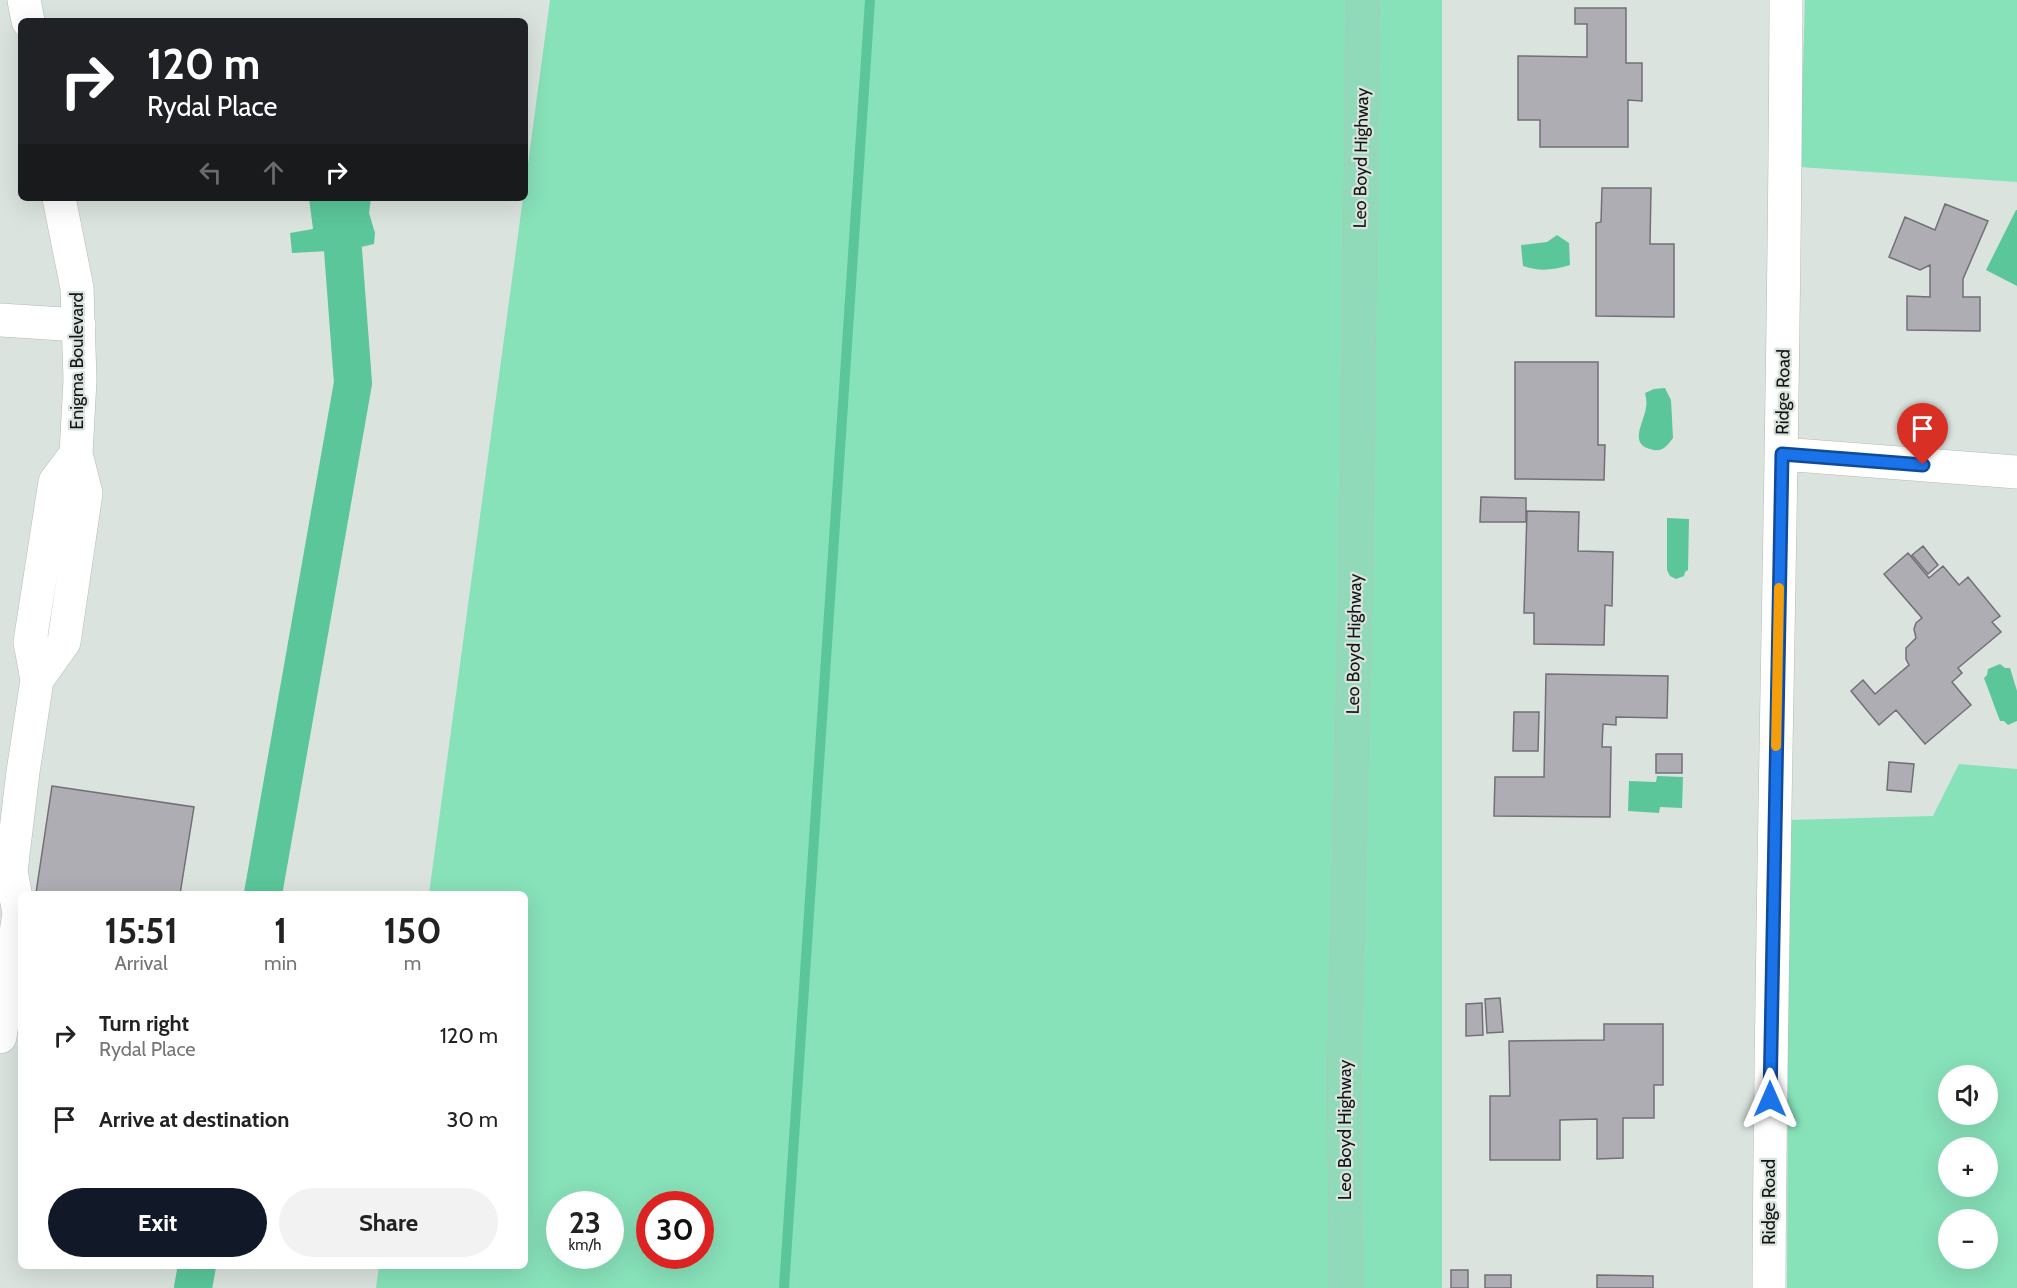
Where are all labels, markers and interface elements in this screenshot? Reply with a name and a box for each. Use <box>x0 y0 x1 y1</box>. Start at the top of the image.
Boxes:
text: 120 m <box>147 38 260 90</box>
icon: right <box>48 42 126 120</box>
street label: Leo Boyd Highway <box>1349 87 1373 229</box>
text: Rydal Place <box>147 90 277 123</box>
icon: left <box>194 156 227 189</box>
icon: ahead <box>257 156 290 189</box>
icon: right <box>320 156 353 189</box>
street label: Enigma Boulevard <box>66 292 88 430</box>
street label: Ridge Road <box>1771 349 1795 435</box>
pin <box>1897 403 1948 465</box>
icon: arrive <box>1906 412 1939 445</box>
street label: Leo Boyd Highway <box>1342 573 1366 715</box>
text: 15:51 <box>104 908 178 952</box>
text: 1 <box>274 908 287 952</box>
text: 150 <box>384 908 442 952</box>
text: Arrival <box>114 951 168 975</box>
text: min <box>264 951 297 975</box>
text: m <box>404 951 421 975</box>
text: Turn right <box>99 1010 189 1037</box>
icon: right <box>48 1019 81 1052</box>
text: 120 m <box>440 1022 498 1049</box>
text: Rydal Place <box>99 1037 196 1061</box>
street label: Leo Boyd Highway <box>1334 1060 1356 1200</box>
map controls <box>1938 1065 1998 1269</box>
button: sound <box>1938 1065 1998 1125</box>
position arrow <box>1738 1067 1802 1131</box>
icon: arrive <box>48 1103 81 1136</box>
text: Arrive at destination <box>99 1106 289 1133</box>
text: 30 m <box>446 1106 498 1133</box>
button: + <box>1938 1137 1998 1197</box>
street label: Ridge Road <box>1758 1159 1780 1245</box>
button: Exit <box>48 1188 267 1257</box>
button: Share <box>279 1188 498 1257</box>
speed limit sign: 30 <box>636 1191 714 1269</box>
text: 23 <box>569 1204 601 1241</box>
button: − <box>1938 1209 1998 1269</box>
text: km/h <box>569 1236 601 1254</box>

